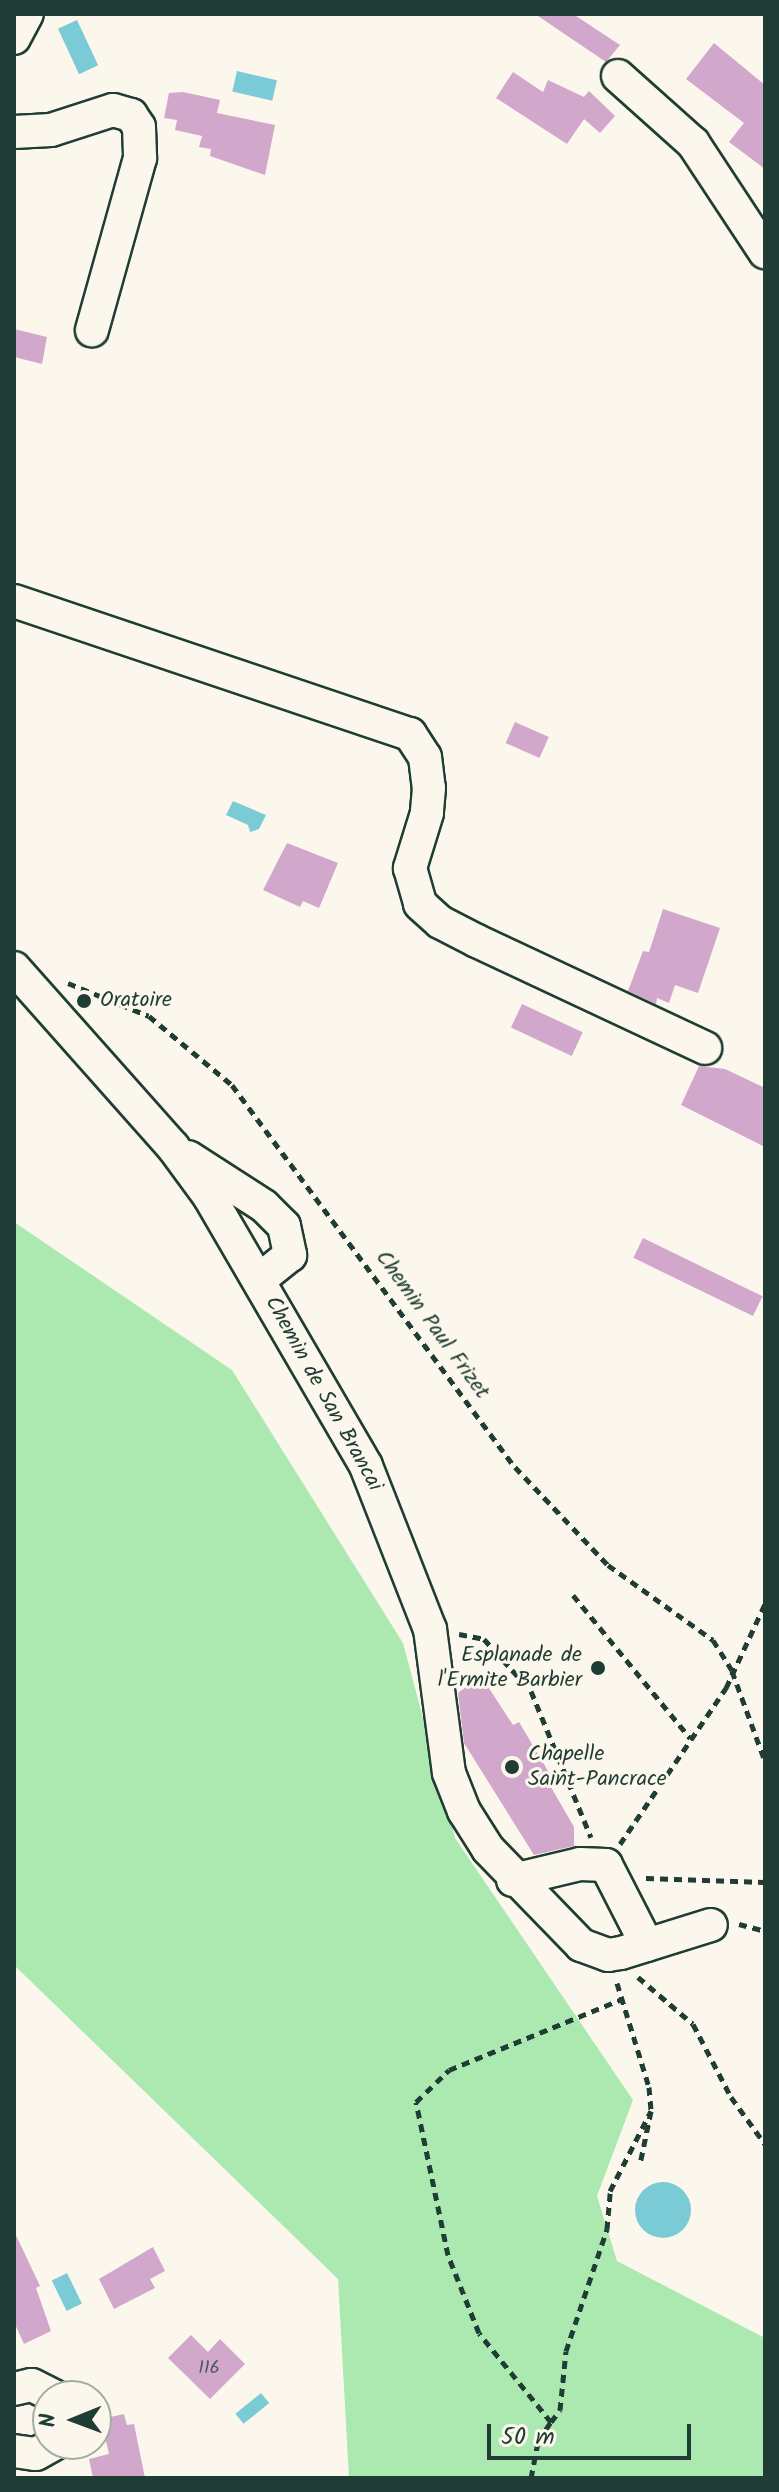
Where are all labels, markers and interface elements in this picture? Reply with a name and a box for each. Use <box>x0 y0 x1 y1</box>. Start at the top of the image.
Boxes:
place label: Oratoire <box>100 988 172 1014</box>
marker: Oratoire <box>75 992 93 1010</box>
street label: Chemin Paul Frizet <box>369 1246 495 1404</box>
street label: Chemin de San Brancai <box>258 1292 388 1496</box>
place label: Esplanade de l'Ermite Barbier <box>438 1642 582 1694</box>
marker: Esplanade de l'Ermite Barbier <box>589 1659 607 1677</box>
place label: Chapelle Saint-Pancrace <box>528 1741 667 1792</box>
marker: Chapelle Saint-Pancrace <box>503 1758 521 1776</box>
house number: 116 <box>198 2358 220 2380</box>
north arrow <box>32 2380 112 2460</box>
scale bar <box>491 2408 695 2458</box>
text: N <box>32 2413 67 2428</box>
text: 50 m <box>501 2418 555 2457</box>

